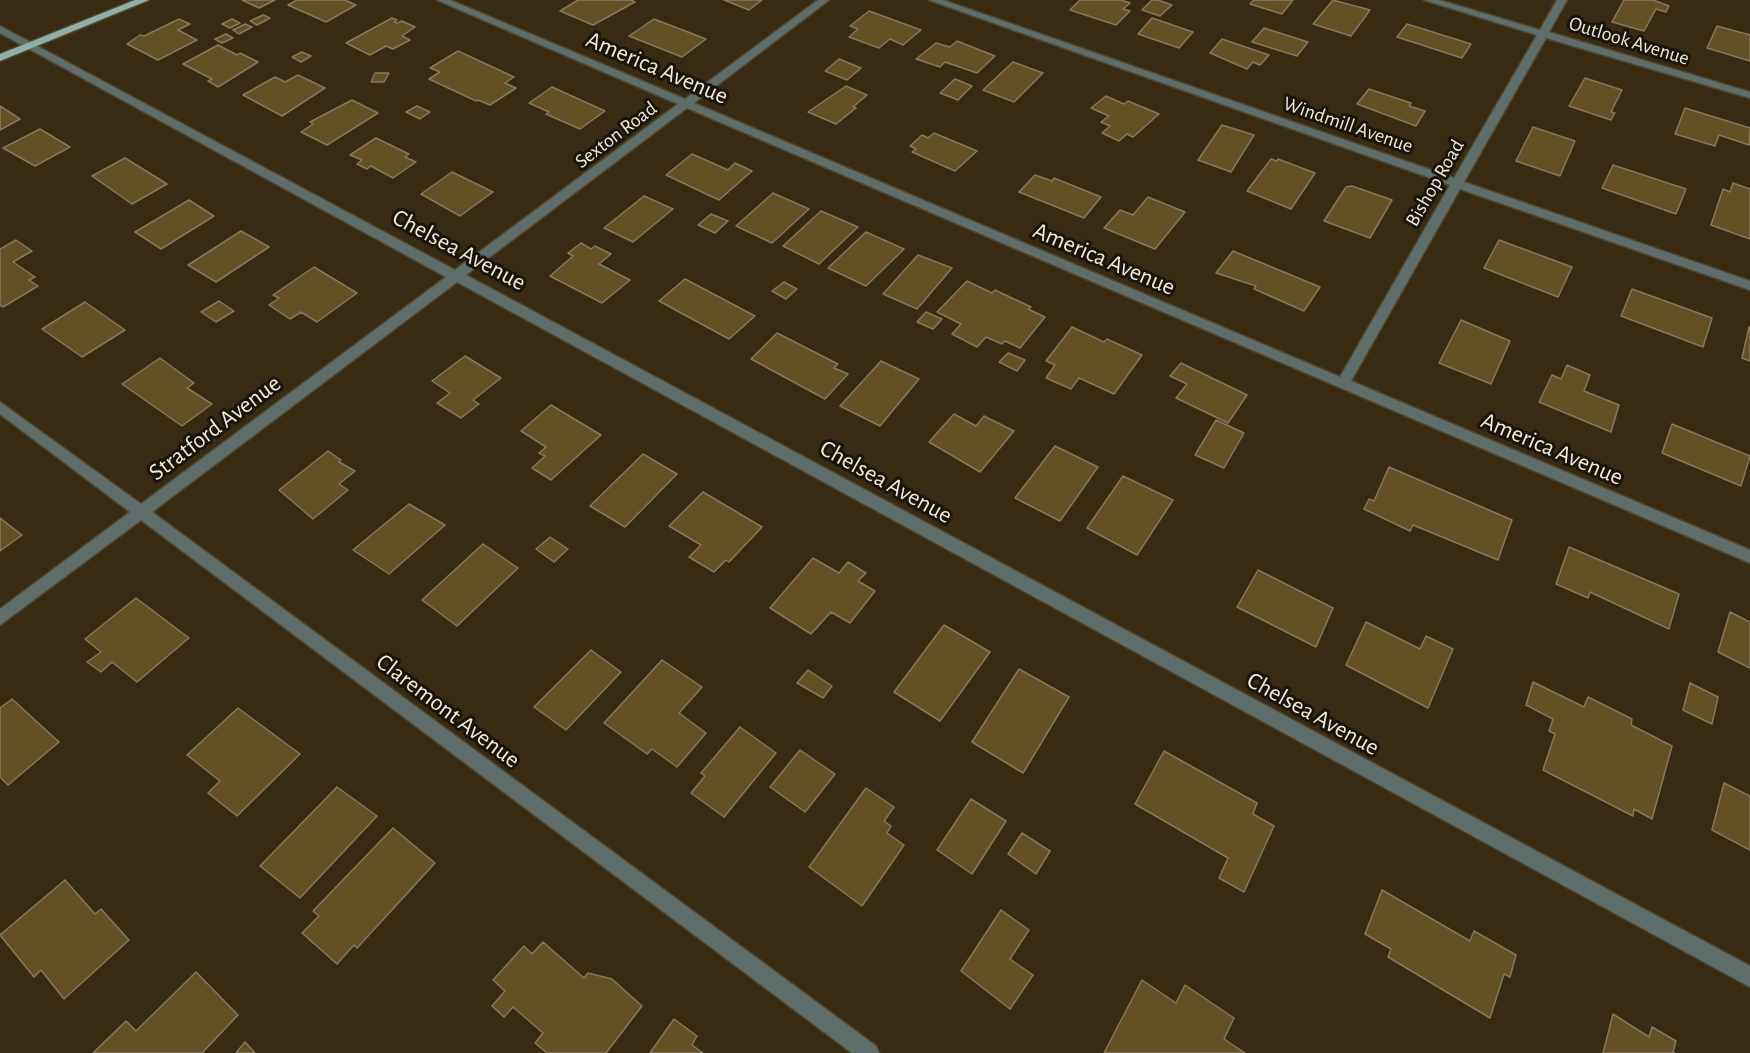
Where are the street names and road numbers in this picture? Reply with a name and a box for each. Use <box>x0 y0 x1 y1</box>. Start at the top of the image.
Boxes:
street label: Outlook Avenue <box>1566 11 1692 71</box>
street label: America Avenue <box>582 25 732 111</box>
street label: Windmill Avenue <box>1280 92 1416 158</box>
street label: Sexton Road <box>570 97 662 173</box>
street label: Bishop Road <box>1400 135 1470 231</box>
street label: Chelsea Avenue <box>387 203 531 297</box>
street label: America Avenue <box>1029 216 1179 302</box>
street label: Stratford Avenue <box>143 369 287 487</box>
street label: America Avenue <box>1477 406 1627 492</box>
street label: Chelsea Avenue <box>815 434 957 530</box>
street label: Claremont Avenue <box>370 648 526 774</box>
street label: Chelsea Avenue <box>1242 666 1384 762</box>

